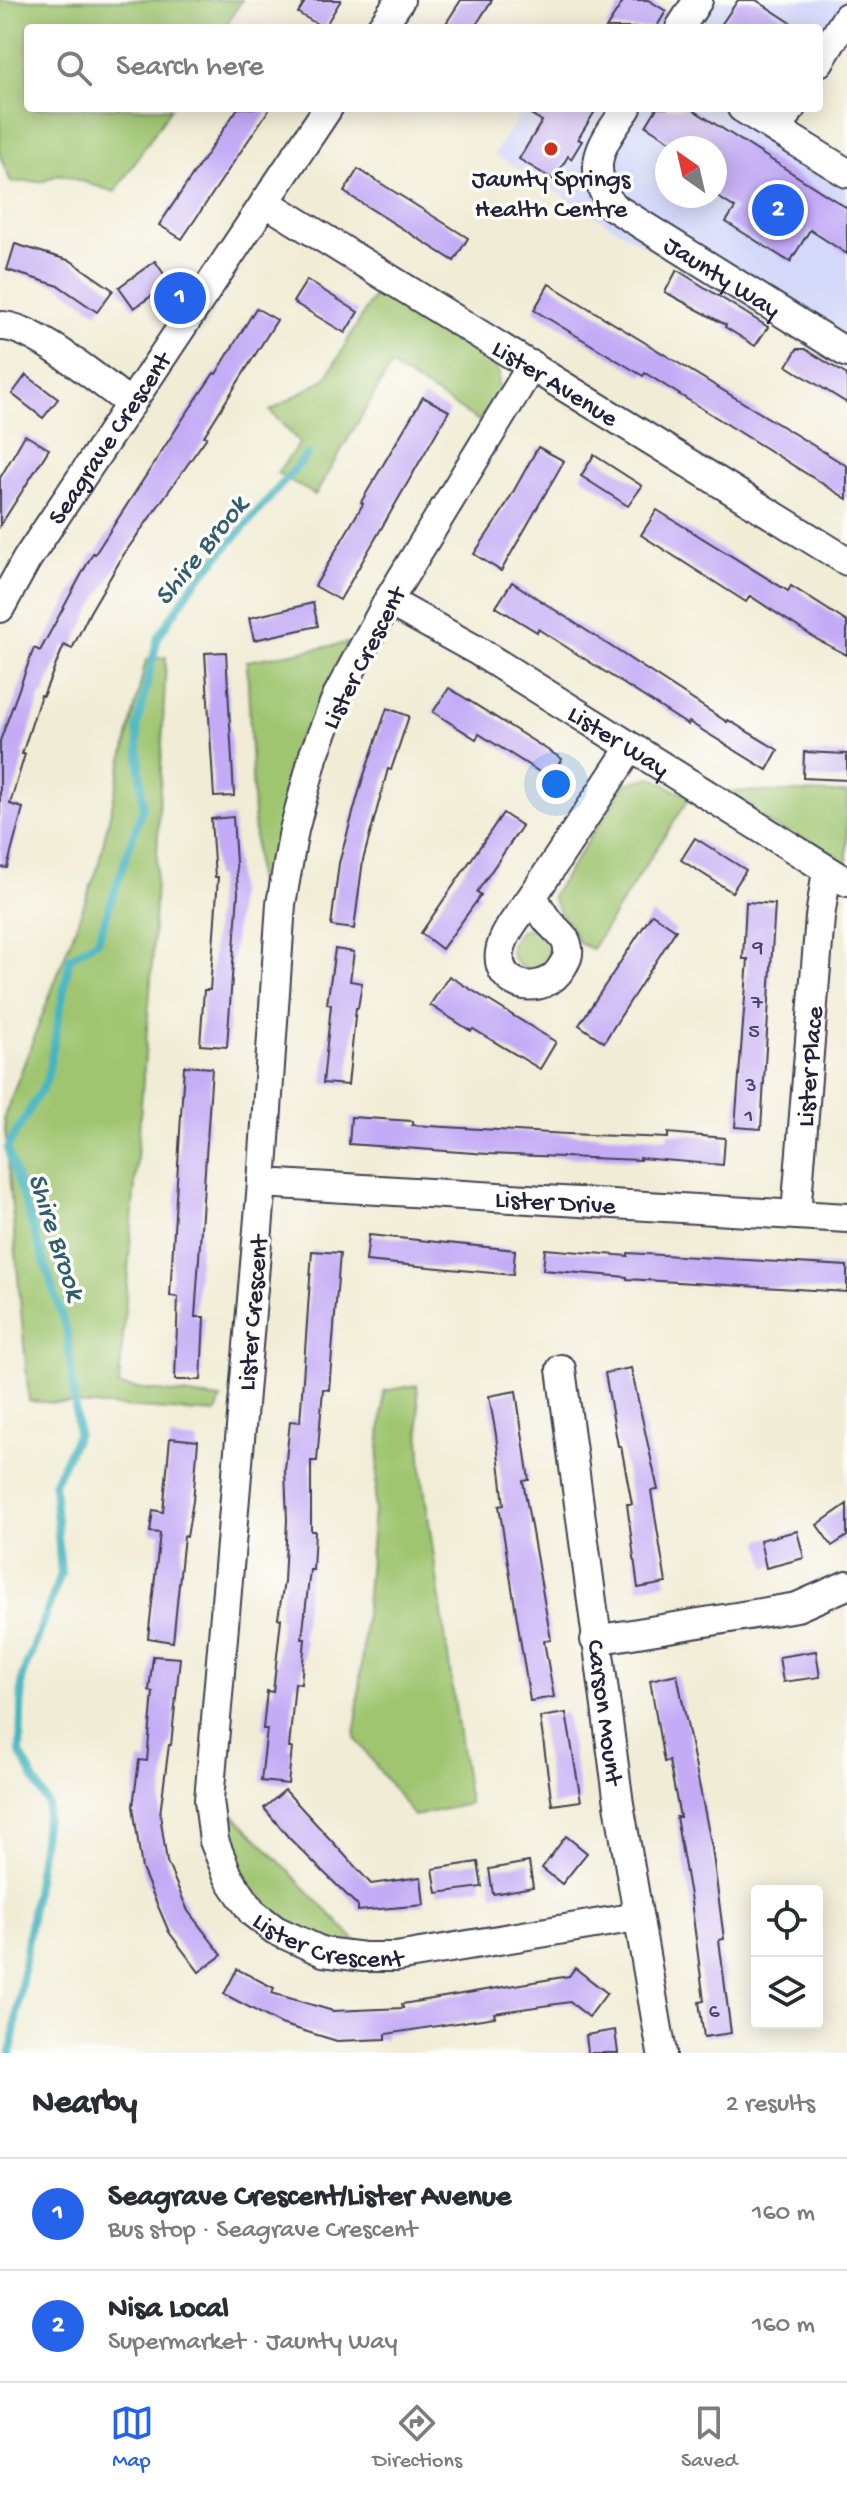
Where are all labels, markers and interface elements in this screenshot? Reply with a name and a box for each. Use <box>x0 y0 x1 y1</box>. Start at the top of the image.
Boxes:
search box <box>24 24 823 112</box>
icon: search <box>52 46 96 90</box>
text: Search here <box>116 51 264 86</box>
north arrow <box>655 136 727 208</box>
marker: Jaunty Springs Health Centre <box>542 140 560 158</box>
place label: Jaunty Springs Health Centre <box>472 166 632 227</box>
pin: 2 <box>752 180 804 240</box>
street label: Jaunty Way <box>657 231 785 328</box>
pin: 1 <box>154 268 206 328</box>
street label: Lister Avenue <box>485 335 623 436</box>
street label: Seagrave Crescent <box>43 346 182 532</box>
water label: Shire Brook <box>148 489 258 613</box>
street label: Lister Crescent <box>317 581 416 735</box>
street label: Lister Way <box>561 700 674 787</box>
your location <box>536 764 576 804</box>
house number: 9 <box>751 936 764 962</box>
house number: 7 <box>750 991 763 1017</box>
street label: Lister Place <box>792 1005 833 1128</box>
house number: 5 <box>748 1020 760 1046</box>
house number: 3 <box>744 1074 757 1100</box>
house number: 1 <box>744 1104 753 1130</box>
water label: Shire Brook <box>19 1170 91 1307</box>
street label: Lister Drive <box>494 1186 617 1224</box>
street label: Lister Crescent <box>233 1232 278 1392</box>
street label: Carson Mount <box>577 1638 628 1789</box>
map controls <box>751 1885 823 2029</box>
button: locate <box>751 1885 823 1957</box>
street label: Lister Crescent <box>245 1907 409 1978</box>
button: layers <box>751 1957 823 2029</box>
house number: 6 <box>708 2000 720 2026</box>
text: Nearby <box>32 2085 137 2125</box>
text: 2 results <box>726 2090 815 2121</box>
text: Seagrave Crescent/Lister Avenue <box>108 2181 511 2216</box>
text: 1 <box>53 2199 63 2230</box>
text: 160 m <box>752 2199 815 2230</box>
text: Bus stop · Seagrave Crescent <box>108 2216 417 2247</box>
text: Nisa Local <box>108 2293 229 2328</box>
text: 2 <box>52 2311 64 2342</box>
text: 160 m <box>752 2311 815 2342</box>
text: Supermarket · Jaunty Way <box>108 2328 398 2359</box>
tab: Map <box>110 2401 154 2475</box>
tab: Directions <box>373 2401 462 2475</box>
tab: Saved <box>681 2401 737 2475</box>

